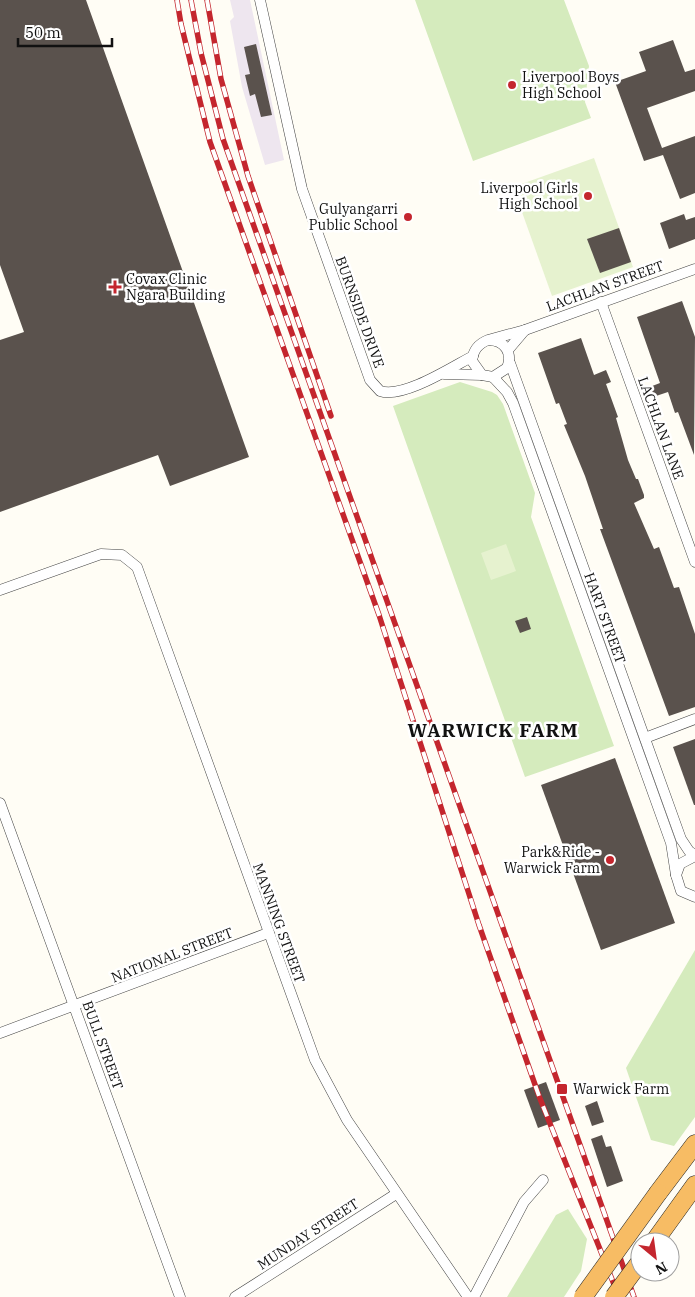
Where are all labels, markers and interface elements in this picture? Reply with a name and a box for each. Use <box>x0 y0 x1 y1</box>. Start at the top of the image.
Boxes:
scale bar <box>18 15 111 47</box>
text: 50 m <box>25 23 61 42</box>
place label: Liverpool Boys High School <box>522 68 619 102</box>
marker: Liverpool Boys High School <box>506 79 518 91</box>
place label: Liverpool Girls High School <box>480 179 578 213</box>
marker: Liverpool Girls High School <box>582 190 594 202</box>
place label: Gulyangarri Public School <box>309 200 398 234</box>
marker: Gulyangarri Public School <box>402 211 414 223</box>
street label: BURNSIDE DRIVE <box>331 254 389 370</box>
street label: LACHLAN STREET <box>544 256 666 316</box>
place label: Covax Clinic Ngara Building <box>126 270 225 304</box>
marker: Covax Clinic Ngara Building <box>108 280 122 294</box>
street label: LACHLAN LANE <box>634 374 688 482</box>
street label: HART STREET <box>580 570 630 666</box>
district label: WARWICK FARM <box>407 718 579 742</box>
place label: Park&Ride - Warwick Farm <box>504 843 600 877</box>
marker: Park&Ride - Warwick Farm <box>604 854 616 866</box>
street label: MANNING STREET <box>249 861 309 985</box>
street label: NATIONAL STREET <box>108 923 236 987</box>
street label: BULL STREET <box>79 998 127 1092</box>
place label: Warwick Farm <box>573 1080 669 1098</box>
marker: Warwick Farm <box>555 1082 569 1096</box>
street label: MUNDAY STREET <box>254 1194 362 1274</box>
north arrow <box>630 1232 680 1282</box>
text: N <box>652 1258 671 1279</box>

